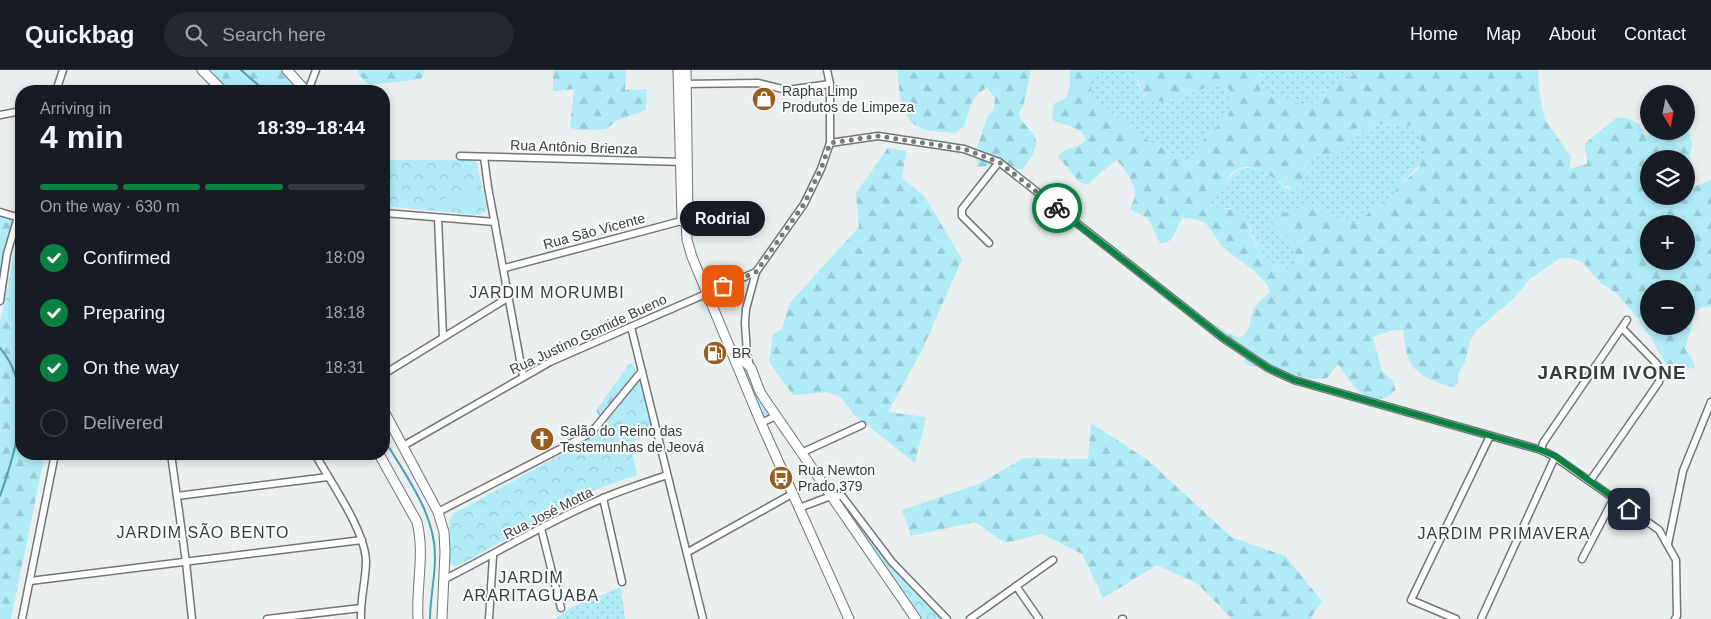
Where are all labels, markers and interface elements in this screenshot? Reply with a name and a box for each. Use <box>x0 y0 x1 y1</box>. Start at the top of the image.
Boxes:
search box <box>164 12 514 57</box>
text: Quickbag <box>25 21 134 48</box>
icon: search <box>182 21 210 49</box>
text: Search here <box>222 24 326 45</box>
text: Home <box>1410 24 1458 44</box>
text: Map <box>1486 24 1521 44</box>
text: About <box>1549 24 1596 44</box>
text: Contact <box>1624 24 1686 44</box>
place label: Rapha Limp Produtos de Limpeza <box>782 83 915 115</box>
north arrow <box>1640 85 1695 140</box>
map controls <box>1640 85 1695 335</box>
shop icon: Rapha Limp Produtos de Limpeza <box>751 86 777 112</box>
text: Arriving in <box>40 100 111 117</box>
text: 18:39–18:44 <box>257 117 365 138</box>
text: 4 min <box>40 119 124 155</box>
street label: Rua Antônio Brienza <box>510 137 638 157</box>
button: layers <box>1640 150 1695 205</box>
courier <box>1032 183 1082 233</box>
icon: bike <box>1043 194 1071 222</box>
text: On the way · 630 m <box>40 198 180 215</box>
callout: Rodrial <box>680 201 766 236</box>
street label: Rua São Vicente <box>541 210 647 252</box>
text: Rodrial <box>695 210 750 227</box>
button: + <box>1640 215 1695 270</box>
icon: check <box>40 244 68 272</box>
text: Confirmed <box>83 247 171 268</box>
text: 18:09 <box>325 249 365 266</box>
pin <box>702 265 744 307</box>
icon: bag <box>709 272 737 300</box>
button: − <box>1640 280 1695 335</box>
district label: JARDIM MORUMBI <box>469 284 625 301</box>
street label: Rua Justino Gomide Bueno <box>507 290 669 377</box>
icon: check <box>40 299 68 327</box>
text: Preparing <box>83 302 165 323</box>
text: 18:18 <box>325 304 365 321</box>
fuel station icon: BR <box>702 340 728 366</box>
place label: BR <box>732 345 751 361</box>
icon: check <box>40 354 68 382</box>
text: On the way <box>83 357 179 378</box>
text: 18:31 <box>325 359 365 376</box>
district label: JARDIM IVONE <box>1537 362 1687 383</box>
text: Delivered <box>83 412 163 433</box>
place label: Salão do Reino das Testemunhas de Jeová <box>560 423 704 455</box>
church icon: Salão do Reino das Testemunhas de Jeová <box>529 426 555 452</box>
place label: Rua Newton Prado,379 <box>798 462 875 494</box>
bus stop icon: Rua Newton Prado,379 <box>768 465 794 491</box>
street label: Rua José Motta <box>501 484 595 542</box>
pin <box>1608 488 1650 530</box>
icon: home <box>1615 495 1643 523</box>
district label: JARDIM SÃO BENTO <box>116 522 290 541</box>
district label: JARDIM PRIMAVERA <box>1417 525 1591 542</box>
district label: JARDIM ARARITAGUABA <box>463 569 599 604</box>

